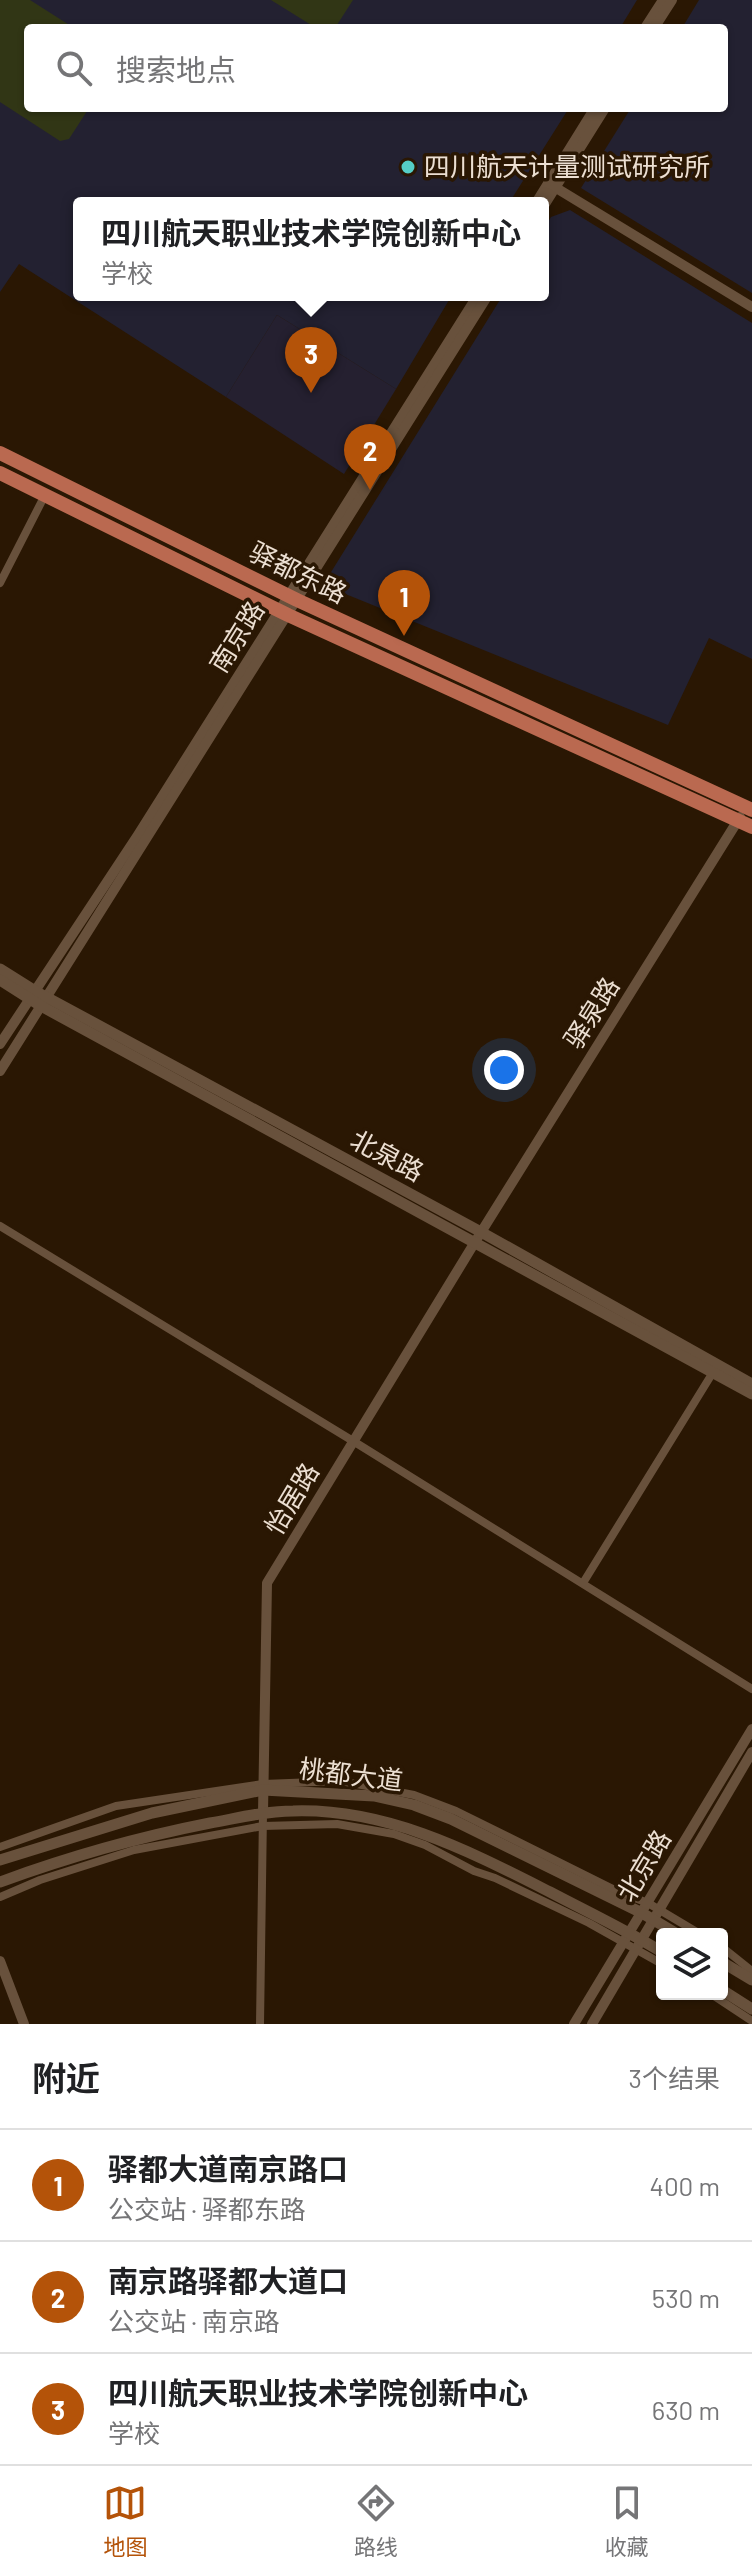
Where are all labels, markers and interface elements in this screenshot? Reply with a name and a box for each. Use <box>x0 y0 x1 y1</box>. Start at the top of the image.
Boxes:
search box <box>24 24 728 112</box>
icon: search <box>52 46 96 90</box>
text: 搜索地点 <box>116 51 236 87</box>
place label: 四川航天计量测试研究所 <box>424 150 710 181</box>
marker: 四川航天计量测试研究所 <box>399 158 417 176</box>
popup <box>73 197 549 301</box>
text: 四川航天职业技术学院创新中心 <box>101 214 521 250</box>
text: 学校 <box>101 257 153 288</box>
pin: 3 <box>285 327 337 393</box>
pin: 2 <box>344 424 396 490</box>
street label: 驿都东路 <box>245 535 352 608</box>
pin: 1 <box>378 570 430 636</box>
street label: 南京路 <box>202 595 270 677</box>
street label: 驿泉路 <box>557 971 625 1053</box>
your location <box>484 1050 524 1090</box>
street label: 北泉路 <box>346 1123 429 1187</box>
street label: 怡居路 <box>257 1457 324 1540</box>
street label: 桃都大道 <box>298 1752 405 1795</box>
street label: 北京路 <box>609 1824 676 1907</box>
map controls <box>656 1928 728 2000</box>
button: layers <box>656 1928 728 2000</box>
text: 附近 <box>32 2057 100 2098</box>
text: 3个结果 <box>629 2062 720 2093</box>
text: 驿都大道南京路口 <box>108 2150 348 2186</box>
text: 1 <box>53 2170 63 2201</box>
text: 400 m <box>650 2170 720 2201</box>
text: 公交站 · 驿都东路 <box>108 2193 306 2224</box>
text: 南京路驿都大道口 <box>108 2262 348 2298</box>
text: 2 <box>51 2282 65 2313</box>
text: 530 m <box>652 2282 720 2313</box>
text: 公交站 · 南京路 <box>108 2305 280 2336</box>
text: 四川航天职业技术学院创新中心 <box>108 2374 528 2410</box>
text: 3 <box>51 2394 65 2425</box>
text: 630 m <box>652 2394 720 2425</box>
text: 学校 <box>108 2417 160 2448</box>
tab: 地图 <box>103 2481 147 2561</box>
tab: 路线 <box>354 2481 398 2561</box>
tab: 收藏 <box>605 2481 649 2561</box>

